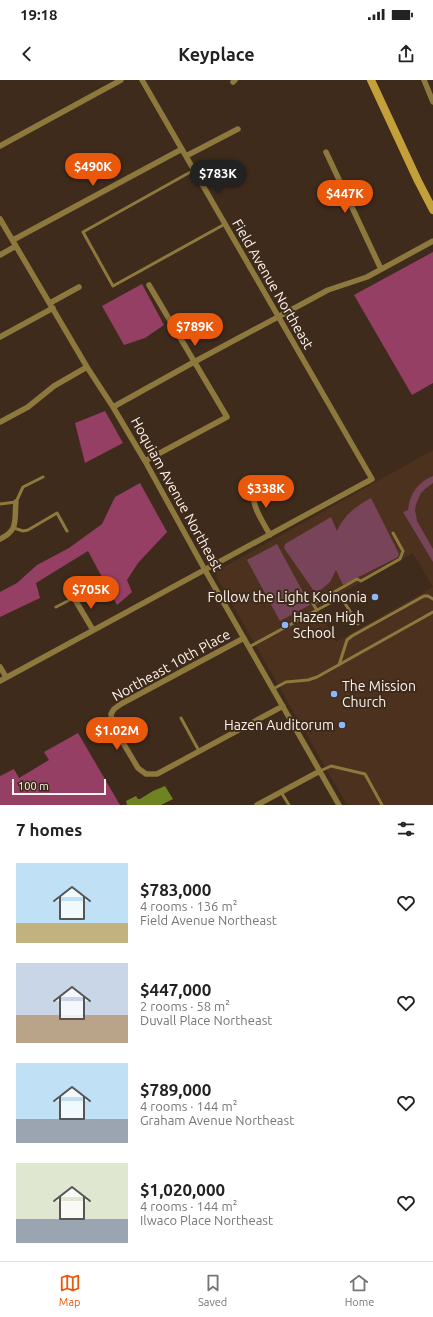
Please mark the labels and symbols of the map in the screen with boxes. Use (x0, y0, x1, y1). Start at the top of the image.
pin: $490K (65, 153, 121, 187)
pin: $783K (190, 160, 246, 194)
pin: $447K (317, 180, 373, 214)
street label: Field Avenue Northeast (229, 216, 317, 352)
pin: $789K (167, 313, 223, 347)
street label: Hoquiam Avenue Northeast (128, 414, 226, 574)
pin: $338K (238, 475, 294, 509)
pin: $705K (63, 576, 119, 610)
place label: Follow the Light Koinonia (207, 589, 367, 605)
marker: Follow the Light Koinonia (370, 592, 380, 602)
place label: Hazen High School (293, 609, 364, 641)
marker: Hazen High School (280, 620, 290, 630)
street label: Northeast 10th Place (109, 626, 233, 704)
place label: The Mission Church (342, 678, 416, 710)
marker: The Mission Church (329, 689, 339, 699)
pin: $1.02M (84, 717, 150, 751)
place label: Hazen Auditorum (224, 717, 334, 733)
marker: Hazen Auditorum (337, 720, 347, 730)
scale bar (12, 777, 106, 796)

